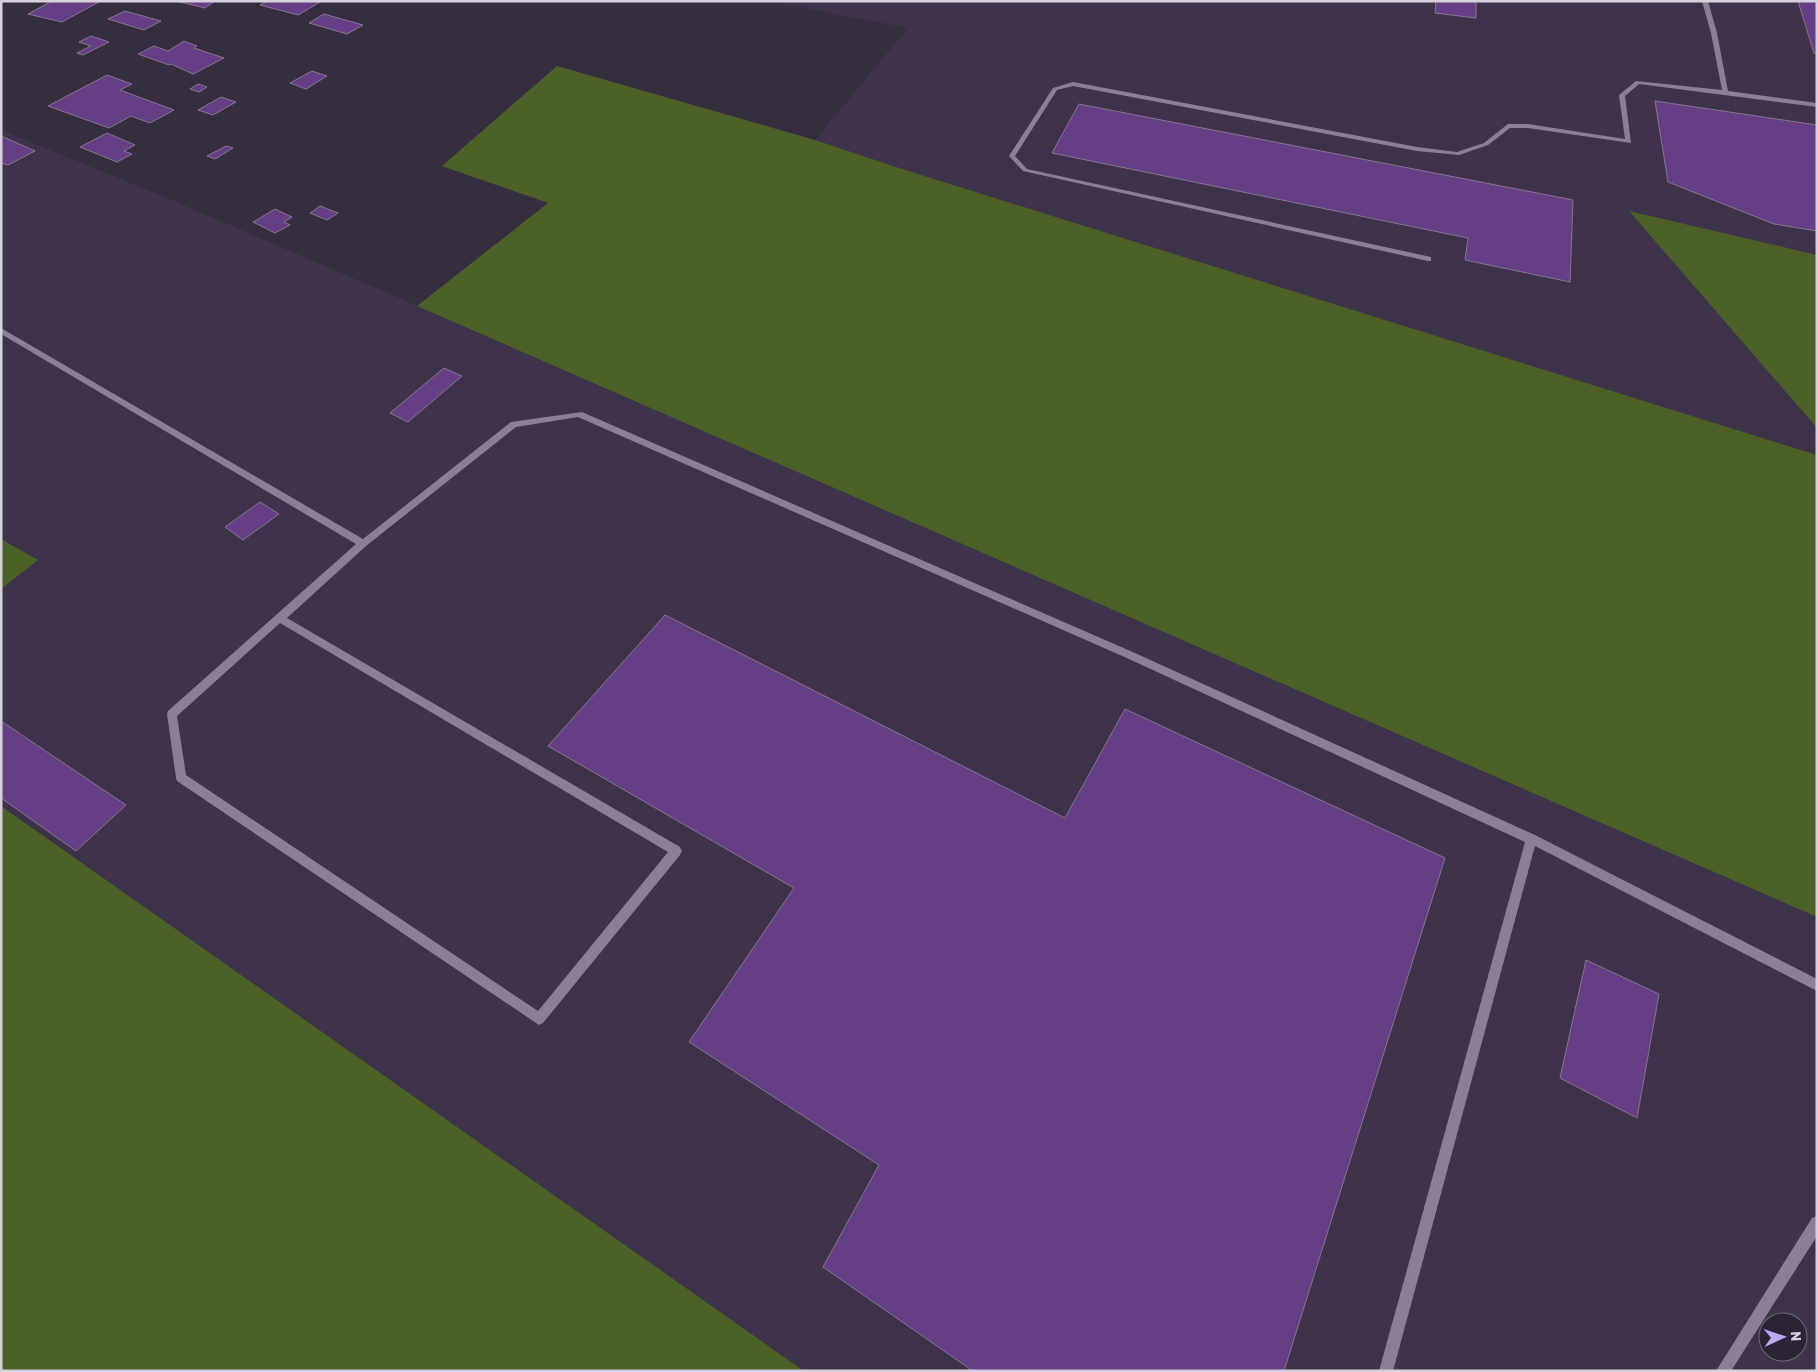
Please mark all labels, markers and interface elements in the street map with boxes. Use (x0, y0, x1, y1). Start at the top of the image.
north arrow (1758, 1312, 1808, 1362)
text: N (1787, 1331, 1804, 1342)

